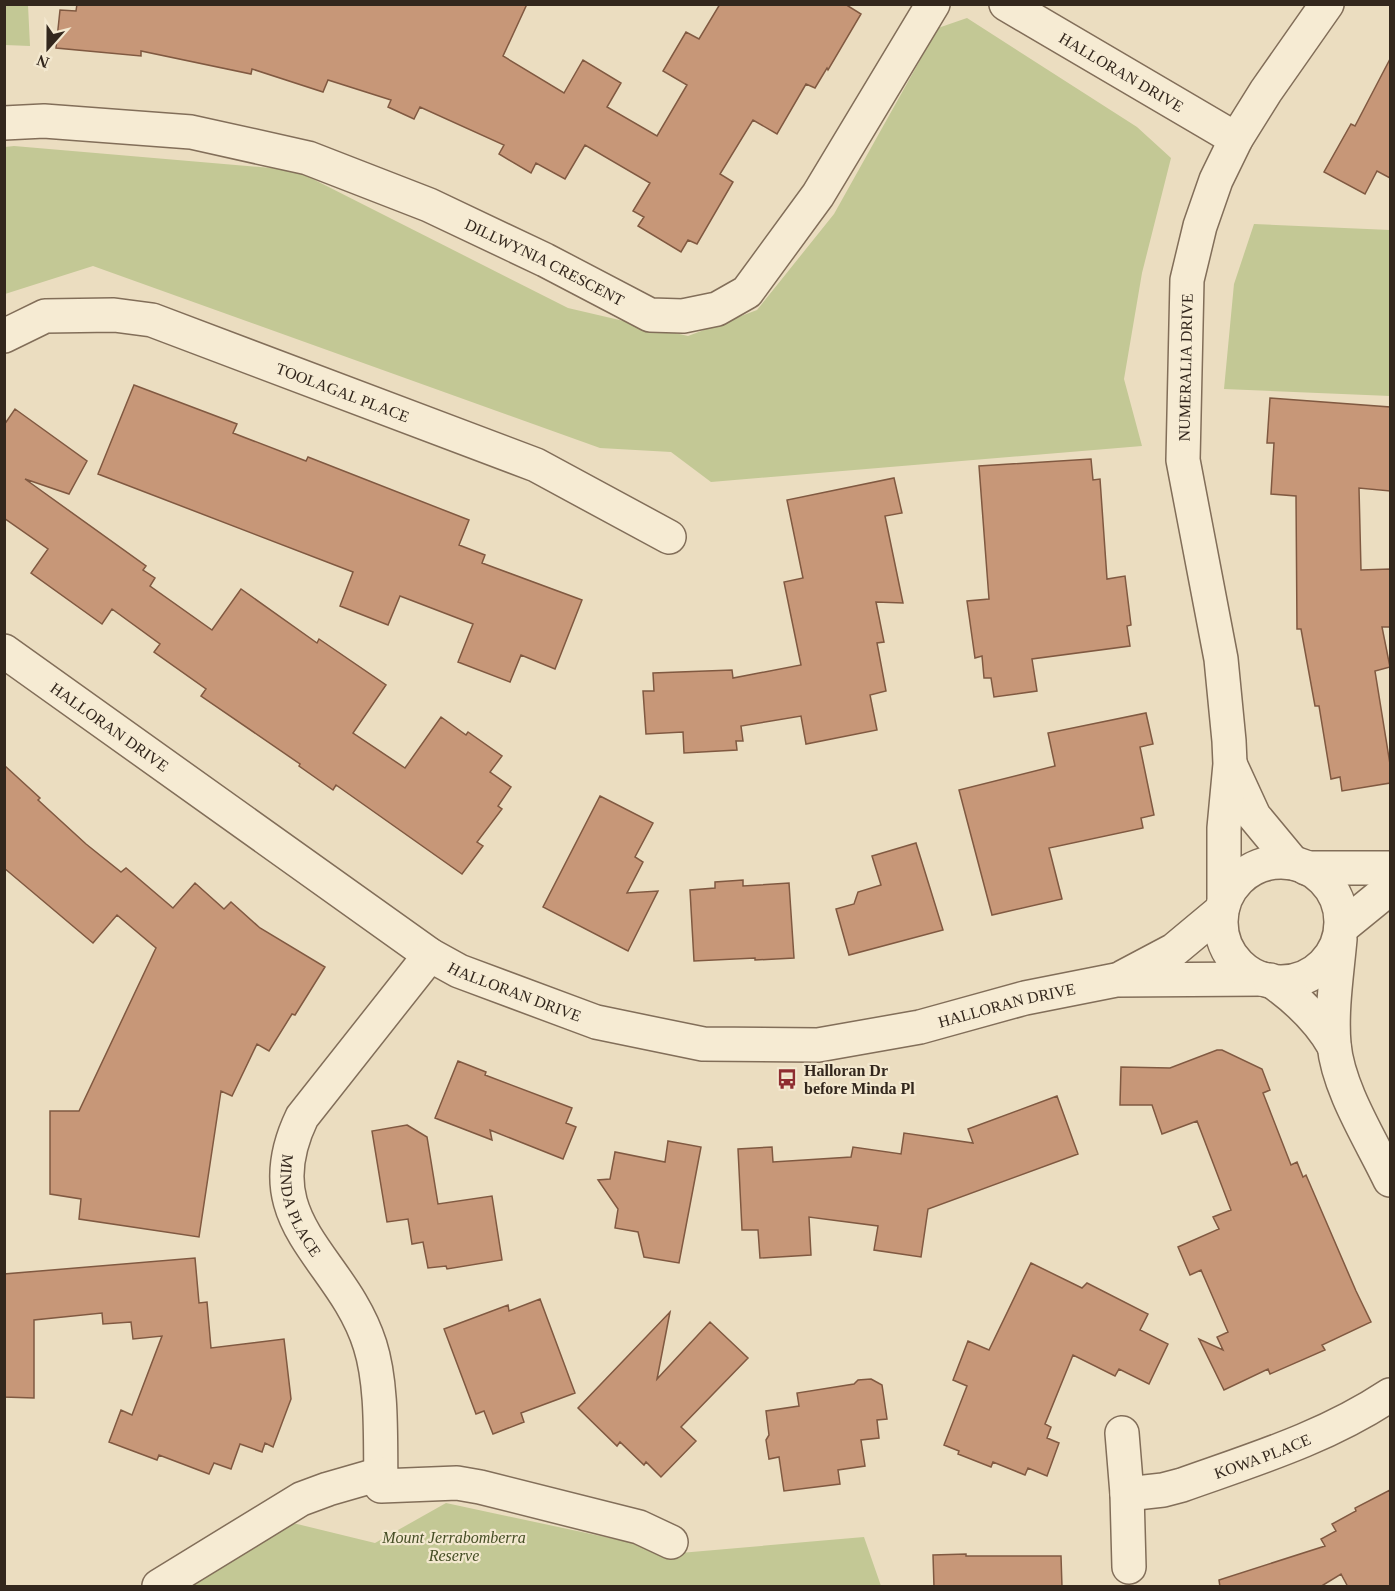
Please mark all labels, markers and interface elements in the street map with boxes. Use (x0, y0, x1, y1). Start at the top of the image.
north arrow (18, 18, 78, 78)
street label: HALLORAN DRIVE (1056, 29, 1186, 115)
text: N (34, 51, 51, 72)
street label: DILLWYNIA CRESCENT (462, 215, 627, 309)
street label: NUMERALIA DRIVE (1175, 293, 1196, 442)
street label: TOOLAGAL PLACE (274, 360, 412, 425)
street label: HALLORAN DRIVE (47, 679, 172, 775)
street label: HALLORAN DRIVE (445, 959, 584, 1025)
street label: HALLORAN DRIVE (936, 980, 1077, 1031)
place label: Halloran Dr before Minda Pl (804, 1062, 915, 1097)
bus stop icon: Halloran Dr before Minda Pl (775, 1067, 799, 1091)
street label: MINDA PLACE (278, 1153, 324, 1260)
street label: KOWA PLACE (1212, 1430, 1313, 1482)
park label: Mount Jerrabomberra Reserve (381, 1529, 526, 1564)

